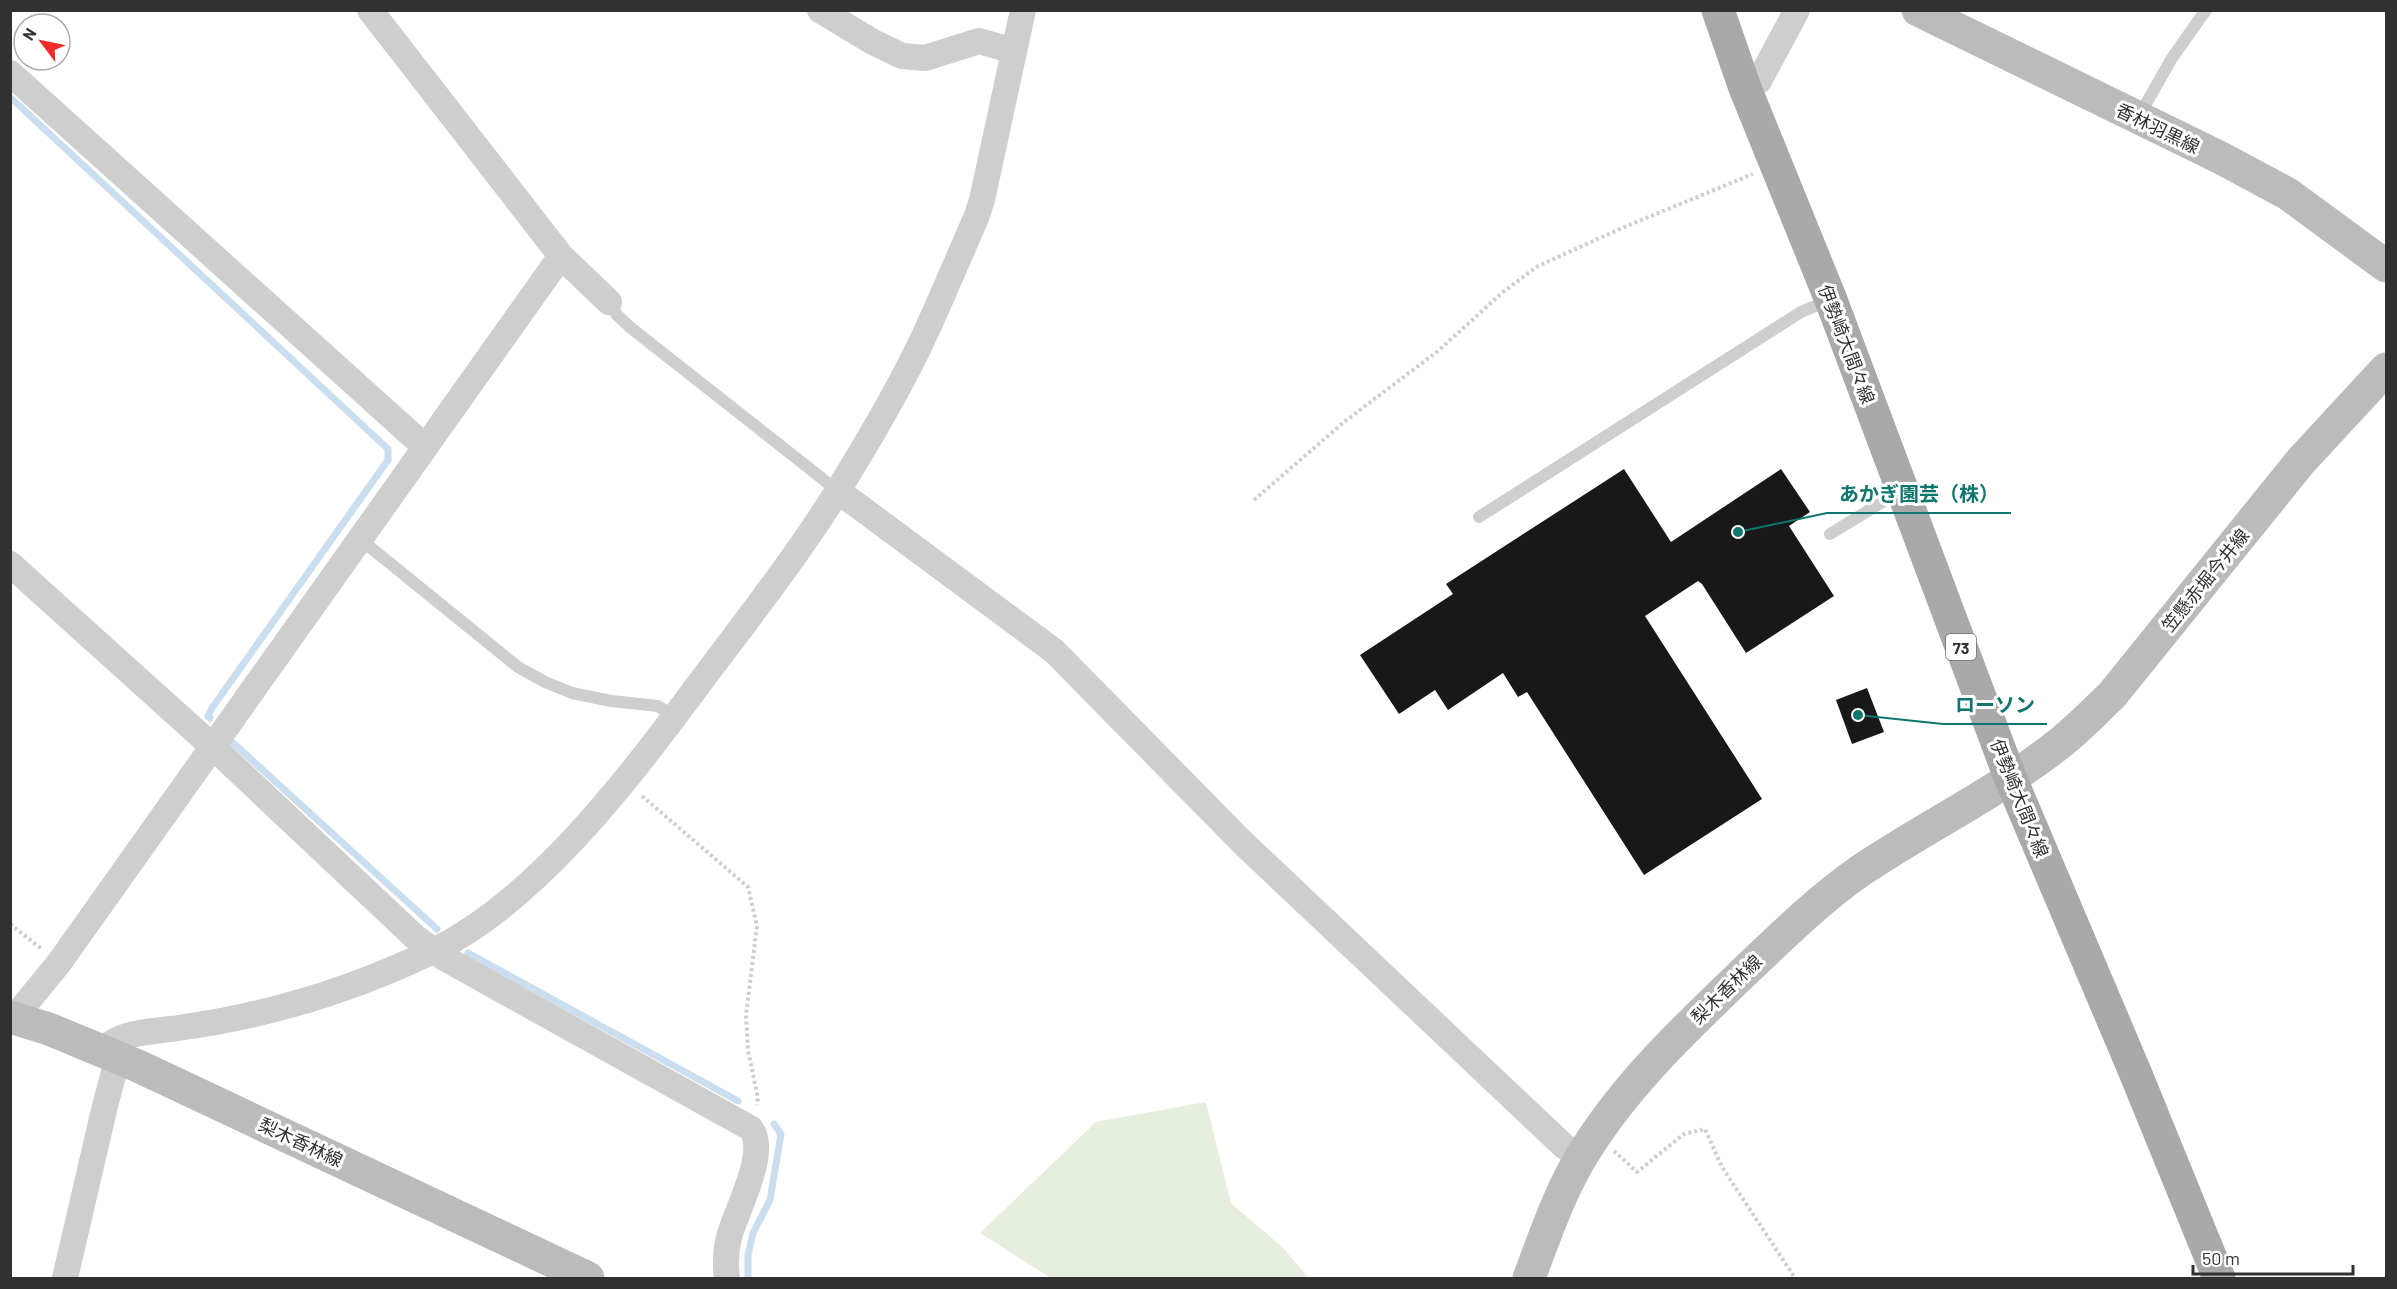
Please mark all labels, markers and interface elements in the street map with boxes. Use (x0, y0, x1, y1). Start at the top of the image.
north arrow (12, 12, 72, 72)
text: N (18, 24, 40, 43)
street label: 香林羽黒線 (2113, 98, 2203, 158)
street label: 伊勢崎大間々線 (1814, 281, 1880, 407)
callout: あかぎ園芸（株） (1827, 475, 2011, 513)
text: あかぎ園芸（株） (1839, 481, 1999, 505)
street label: 笠懸赤堀今井線 (2157, 524, 2253, 636)
road number: 73 (1946, 634, 1976, 660)
callout: ローソン (1943, 686, 2047, 724)
text: ローソン (1955, 692, 2035, 716)
street label: 伊勢崎大間々線 (1986, 735, 2054, 861)
street label: 梨木香林線 (1686, 950, 1766, 1028)
street label: 梨木香林線 (256, 1113, 346, 1171)
scale bar (2193, 1238, 2354, 1276)
text: 50 m (2202, 1247, 2240, 1269)

